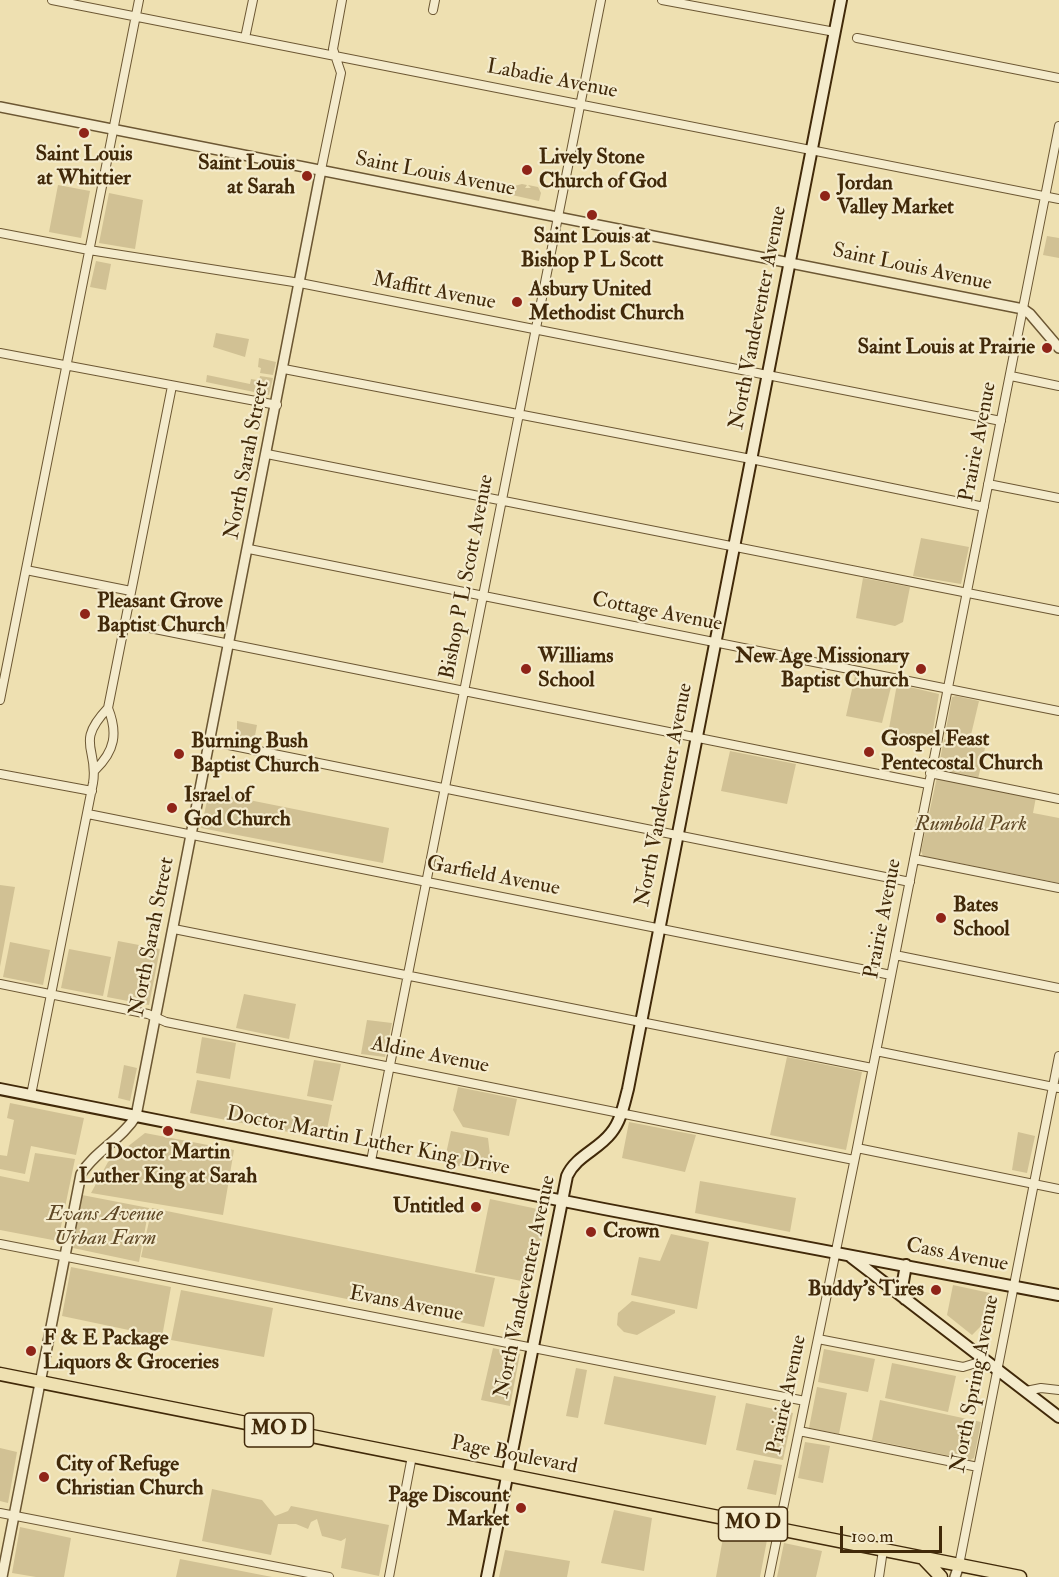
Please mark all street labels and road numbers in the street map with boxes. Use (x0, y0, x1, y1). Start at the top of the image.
street label: Labadie Avenue (485, 55, 619, 105)
street label: Saint Louis Avenue (353, 147, 517, 203)
street label: North Vandeventer Avenue (725, 204, 793, 432)
street label: Saint Louis Avenue (830, 239, 994, 297)
street label: Maffitt Avenue (370, 268, 498, 316)
street label: North Sarah Street (220, 378, 276, 542)
street label: Prairie Avenue (955, 380, 1003, 504)
street label: Bishop P L Scott Avenue (436, 473, 500, 681)
street label: Cottage Avenue (590, 588, 724, 638)
street label: North Vandeventer Avenue (631, 681, 699, 909)
street label: Garfield Avenue (424, 852, 562, 902)
street label: North Sarah Street (125, 855, 181, 1019)
street label: Prairie Avenue (860, 857, 908, 981)
street label: Aldine Avenue (369, 1032, 491, 1080)
street label: Doctor Martin Luther King Drive (224, 1102, 512, 1182)
street label: North Vandeventer Avenue (490, 1173, 562, 1401)
street label: Cass Avenue (904, 1234, 1010, 1278)
street label: Evans Avenue (347, 1282, 465, 1328)
street label: North Spring Avenue (946, 1293, 1006, 1475)
street label: Prairie Avenue (763, 1333, 813, 1457)
road number: MO D (244, 1413, 314, 1447)
street label: Page Boulevard (449, 1431, 579, 1481)
road number: MO D (718, 1507, 788, 1541)

